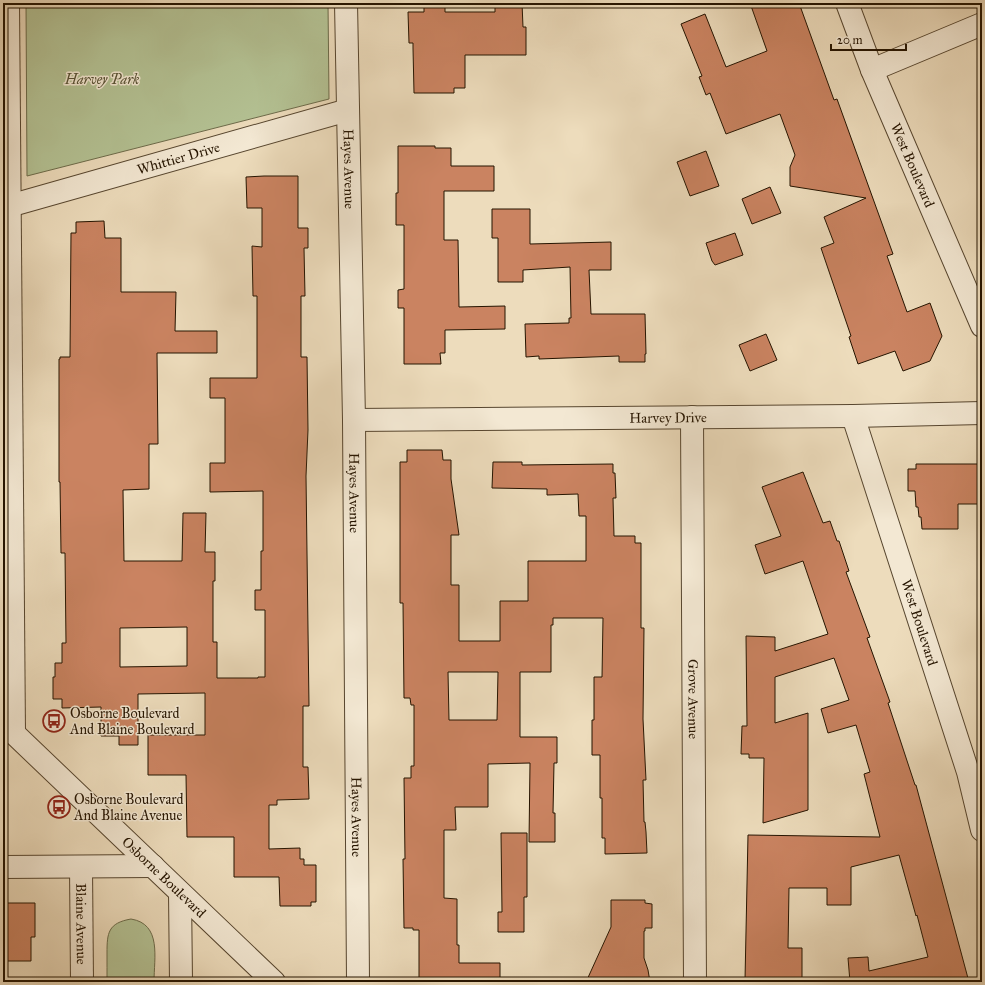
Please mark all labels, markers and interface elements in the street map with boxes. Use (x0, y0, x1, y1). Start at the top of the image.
scale bar (831, 26, 906, 52)
text: 20 m (837, 33, 863, 47)
park label: Harvey Park (64, 71, 140, 88)
street label: West Boulevard (887, 120, 938, 210)
street label: Hayes Avenue (340, 129, 358, 209)
street label: Whittier Drive (135, 138, 222, 178)
street label: Harvey Drive (629, 409, 707, 426)
street label: Hayes Avenue (346, 453, 363, 533)
street label: West Boulevard (898, 577, 942, 668)
street label: Grove Avenue (685, 659, 702, 739)
place label: Osborne Boulevard And Blaine Boulevard (69, 705, 194, 738)
bus stop icon: Osborne Boulevard And Blaine Boulevard (41, 708, 67, 734)
street label: Hayes Avenue (348, 777, 366, 857)
place label: Osborne Boulevard And Blaine Avenue (73, 791, 184, 824)
bus stop icon: Osborne Boulevard And Blaine Avenue (46, 794, 72, 820)
street label: Osborne Boulevard (119, 833, 210, 921)
street label: Blaine Avenue (73, 883, 90, 965)

